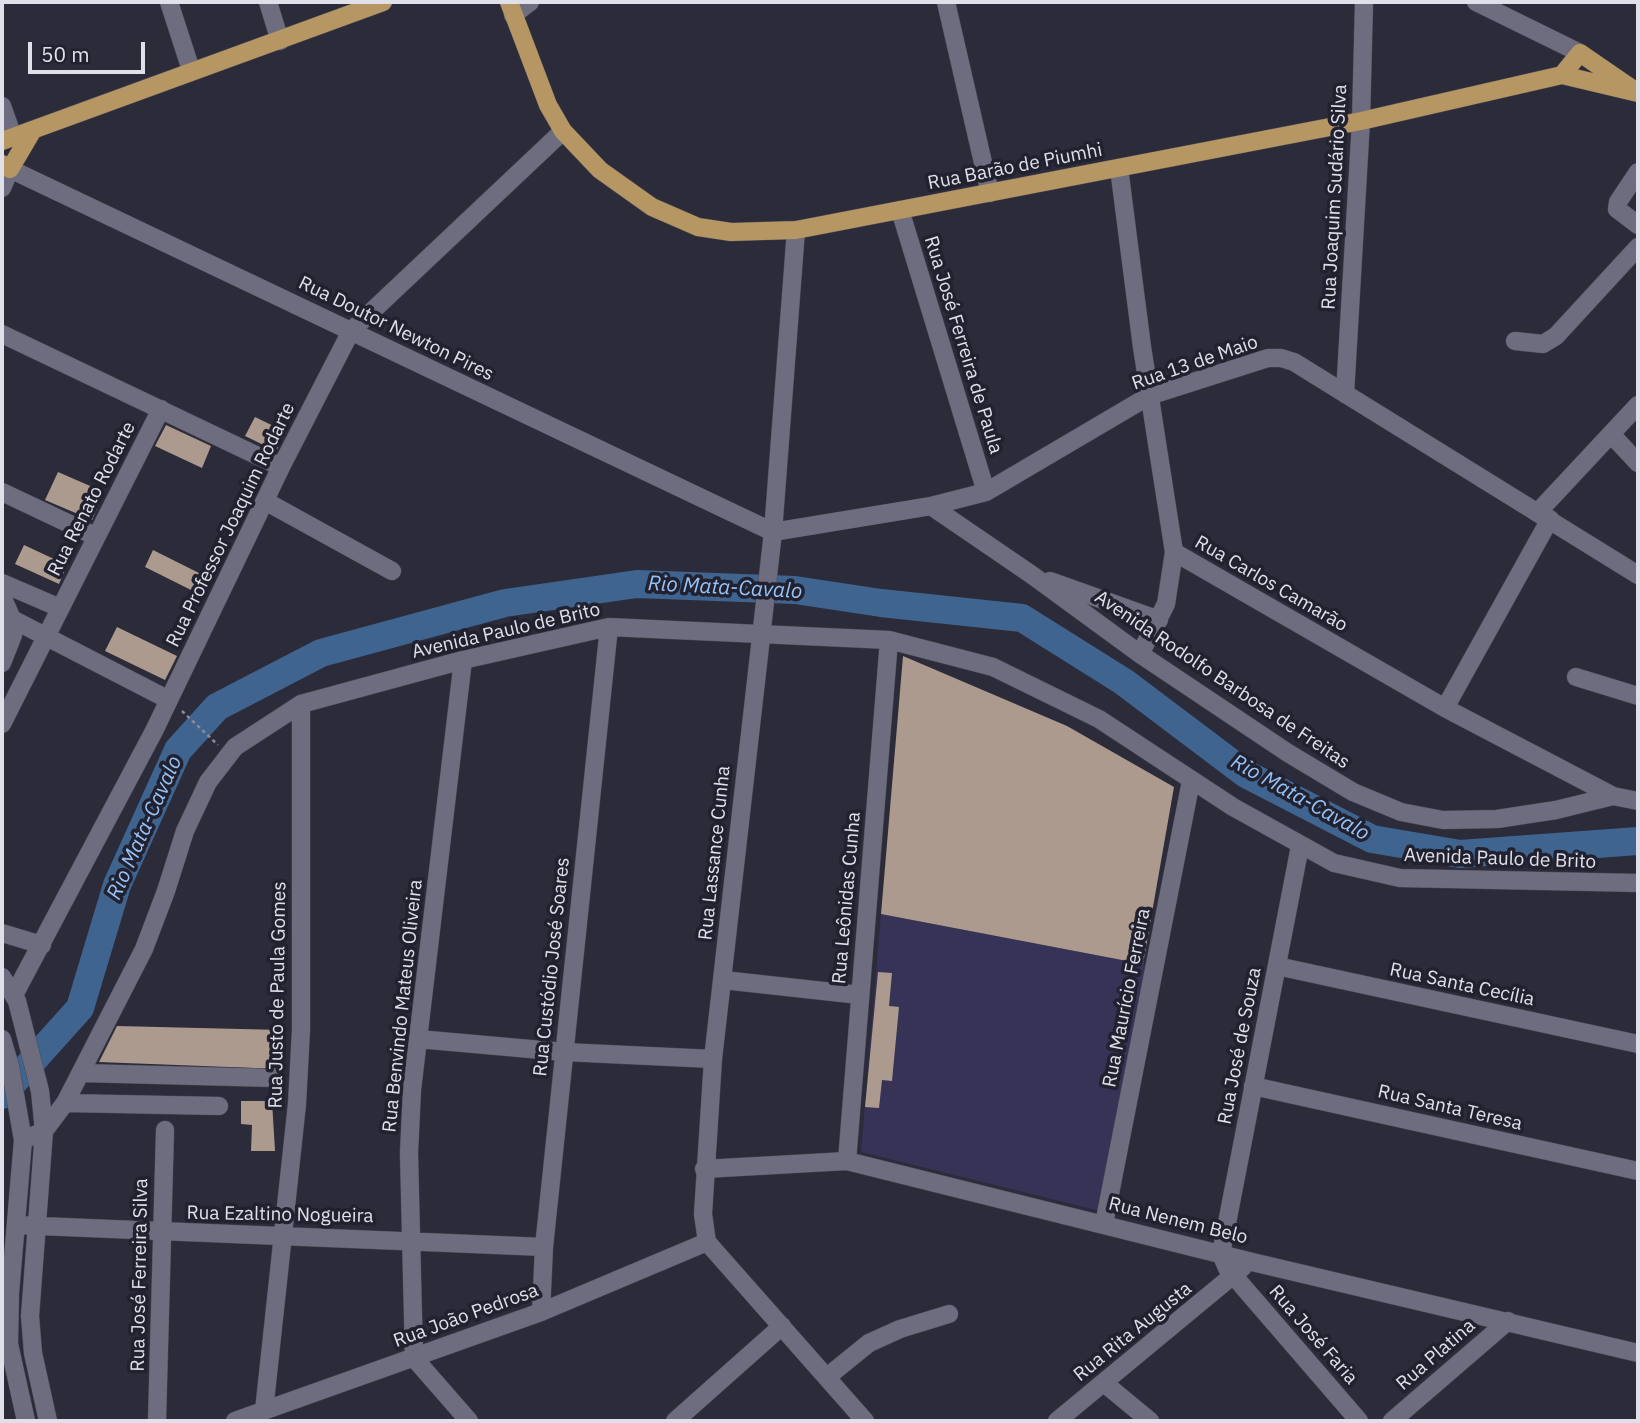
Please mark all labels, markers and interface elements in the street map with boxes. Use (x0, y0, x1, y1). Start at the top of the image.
scale bar (32, 28, 149, 72)
text: 50 m (41, 40, 90, 68)
street label: Rua Joaquim Sudário Silva (1318, 84, 1352, 310)
street label: Rua Barão de Piumhi (926, 139, 1104, 195)
street label: Rua José Ferreira de Paula (919, 233, 1007, 457)
street label: Rua Doutor Newton Pires (295, 272, 497, 386)
street label: Rua 13 de Maio (1129, 331, 1261, 395)
street label: Rua Professor Joaquim Rodarte (162, 399, 300, 651)
street label: Rua Renato Rodarte (43, 418, 141, 580)
street label: Rua Carlos Camarão (1191, 531, 1351, 637)
water label: Rio Mata-Cavalo (647, 571, 803, 605)
street label: Avenida Rodolfo Barbosa de Freitas (1090, 586, 1354, 774)
street label: Avenida Paulo de Brito (410, 598, 602, 664)
water label: Rio Mata-Cavalo (1226, 749, 1374, 847)
water label: Rio Mata-Cavalo (102, 752, 188, 904)
street label: Rua Lassance Cunha (695, 765, 735, 941)
street label: Rua Leônidas Cunha (828, 811, 866, 985)
street label: Avenida Paulo de Brito (1403, 844, 1597, 874)
street label: Rua Custódio José Soares (529, 856, 575, 1078)
street label: Rua Benvindo Mateus Oliveira (378, 878, 428, 1134)
street label: Rua Justo de Paula Gomes (265, 881, 291, 1109)
street label: Rua Maurício Ferreira (1098, 907, 1156, 1089)
street label: Rua Santa Cecília (1388, 959, 1536, 1011)
street label: Rua José de Souza (1214, 966, 1266, 1126)
street label: Rua Santa Teresa (1376, 1080, 1524, 1136)
street label: Rua José Ferreira Silva (127, 1178, 153, 1372)
street label: Rua Nenem Belo (1106, 1193, 1250, 1249)
street label: Rua Ezaltino Nogueira (186, 1202, 374, 1228)
street label: Rua Rita Augusta (1069, 1277, 1197, 1387)
street label: Rua João Pedrosa (390, 1279, 542, 1353)
street label: Rua José Faria (1264, 1281, 1362, 1389)
street label: Rua Platina (1392, 1315, 1480, 1395)

